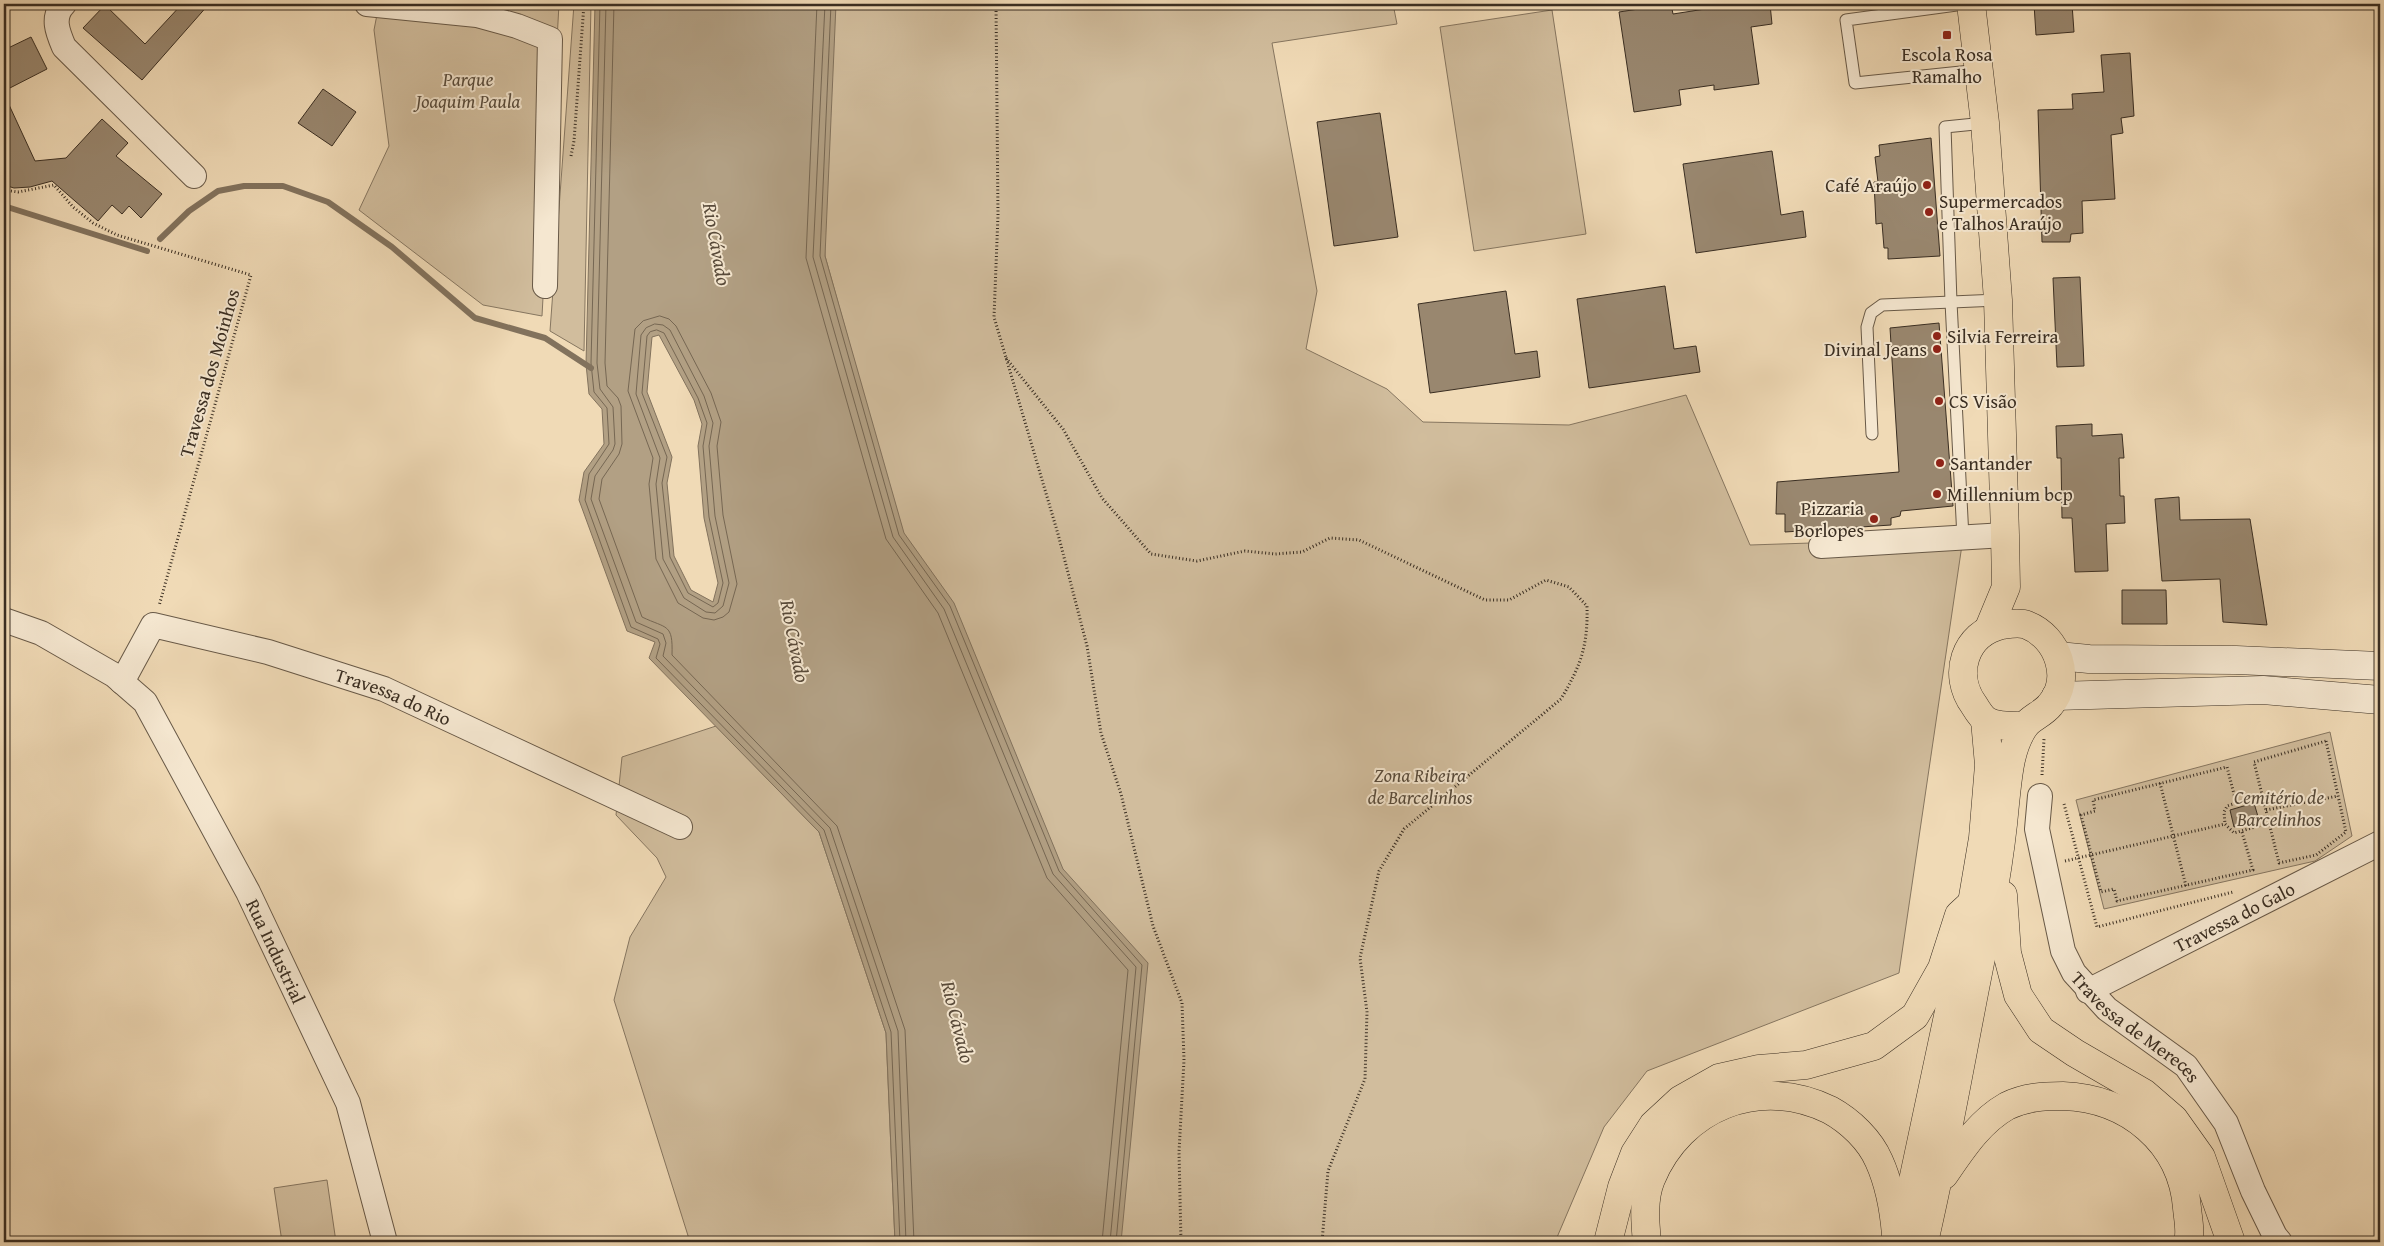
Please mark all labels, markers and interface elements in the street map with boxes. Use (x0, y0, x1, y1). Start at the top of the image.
marker: Escola Rosa Ramalho (1941, 29, 1953, 41)
place label: Escola Rosa Ramalho (1902, 40, 1992, 90)
park label: Parque Joaquim Paula (413, 65, 521, 115)
place label: Café Araújo (1825, 171, 1917, 199)
marker: Café Araújo (1921, 179, 1933, 191)
place label: Supermercados e Talhos Araújo (1939, 187, 2062, 237)
water label: Rio Cávado (696, 199, 739, 288)
marker: Supermercados e Talhos Araújo (1923, 206, 1935, 218)
street label: Travessa dos Moinhos (172, 286, 246, 460)
place label: Silvia Ferreira (1947, 322, 2059, 350)
marker: Silvia Ferreira (1931, 330, 1943, 342)
place label: Divinal Jeans (1824, 335, 1927, 363)
marker: Divinal Jeans (1931, 343, 1943, 355)
place label: CS Visão (1949, 387, 2017, 415)
marker: CS Visão (1933, 395, 1945, 407)
place label: Santander (1950, 449, 2032, 477)
marker: Santander (1934, 457, 1946, 469)
place label: Millennium bcp (1947, 480, 2073, 508)
marker: Millennium bcp (1931, 488, 1943, 500)
place label: Pizzaria Borlopes (1794, 494, 1864, 544)
marker: Pizzaria Borlopes (1868, 513, 1880, 525)
water label: Rio Cávado (773, 596, 818, 685)
street label: Travessa do Rio (332, 660, 456, 732)
park label: Zona Ribeira de Barcelinhos (1368, 761, 1472, 811)
park label: Cemitério de Barcelinhos (2234, 783, 2324, 833)
street label: Travessa do Galo (2169, 874, 2300, 959)
street label: Rua Industrial (239, 894, 313, 1008)
street label: Travessa de Mereces (2065, 965, 2207, 1088)
water label: Rio Cávado (934, 977, 983, 1066)

